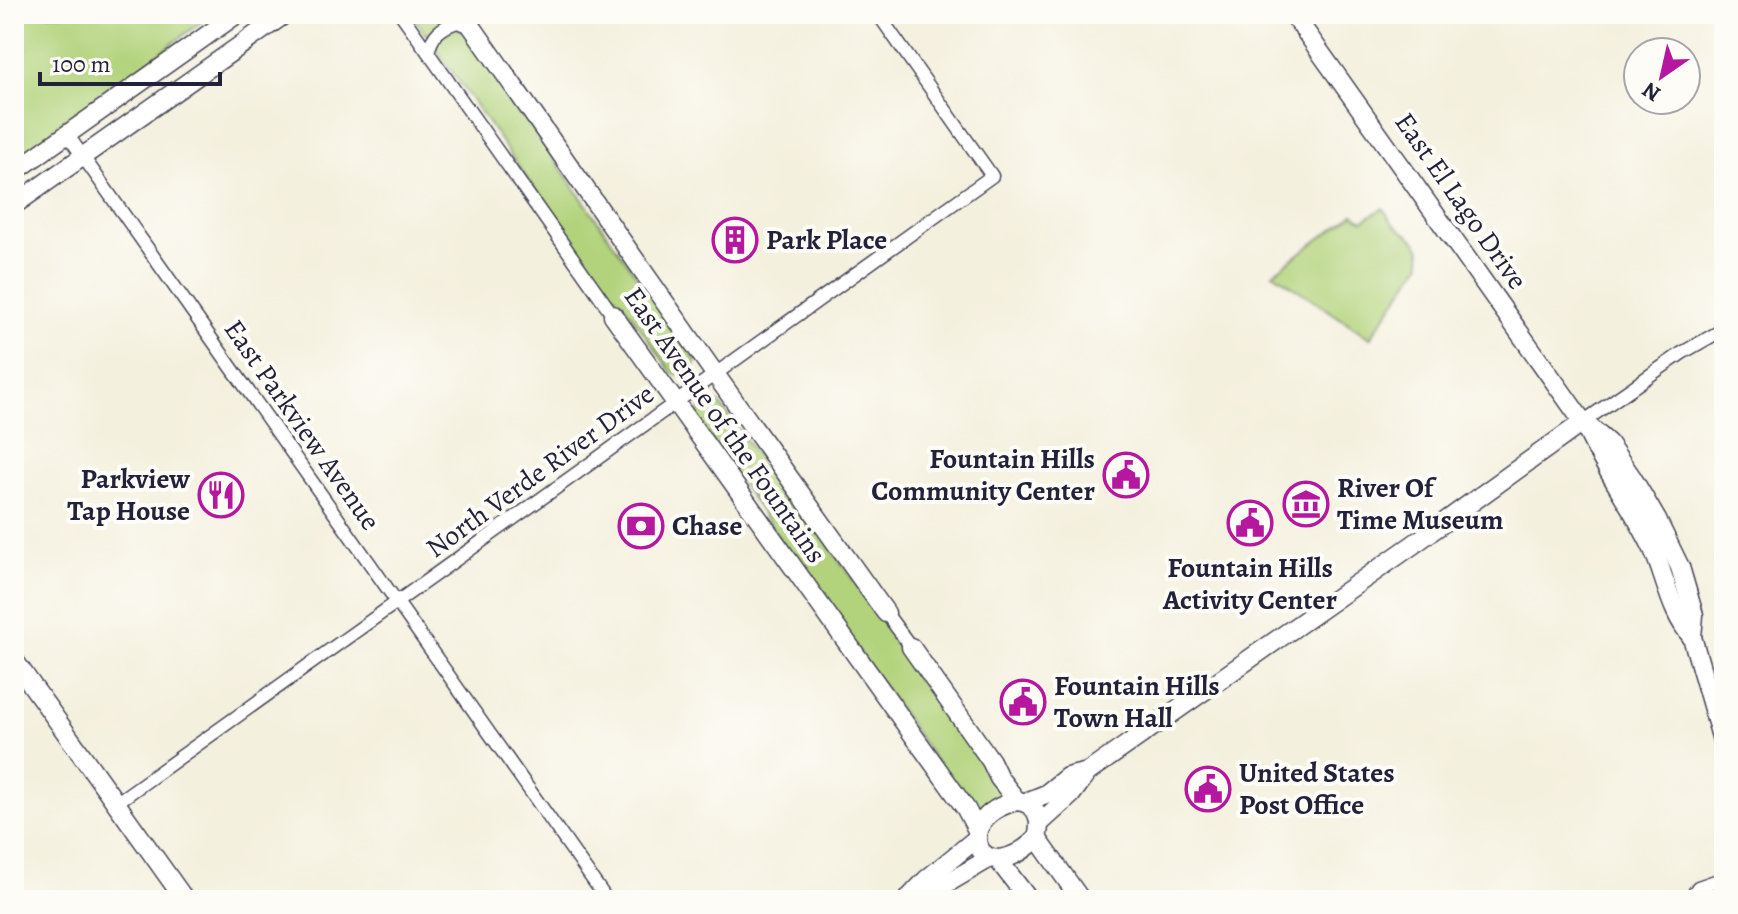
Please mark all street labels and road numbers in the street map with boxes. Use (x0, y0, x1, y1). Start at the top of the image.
street label: East El Lago Drive (1386, 105, 1536, 297)
street label: East Avenue of the Fountains (615, 279, 835, 571)
street label: East Parkview Avenue (215, 312, 389, 538)
street label: North Verde River Drive (418, 375, 662, 567)

